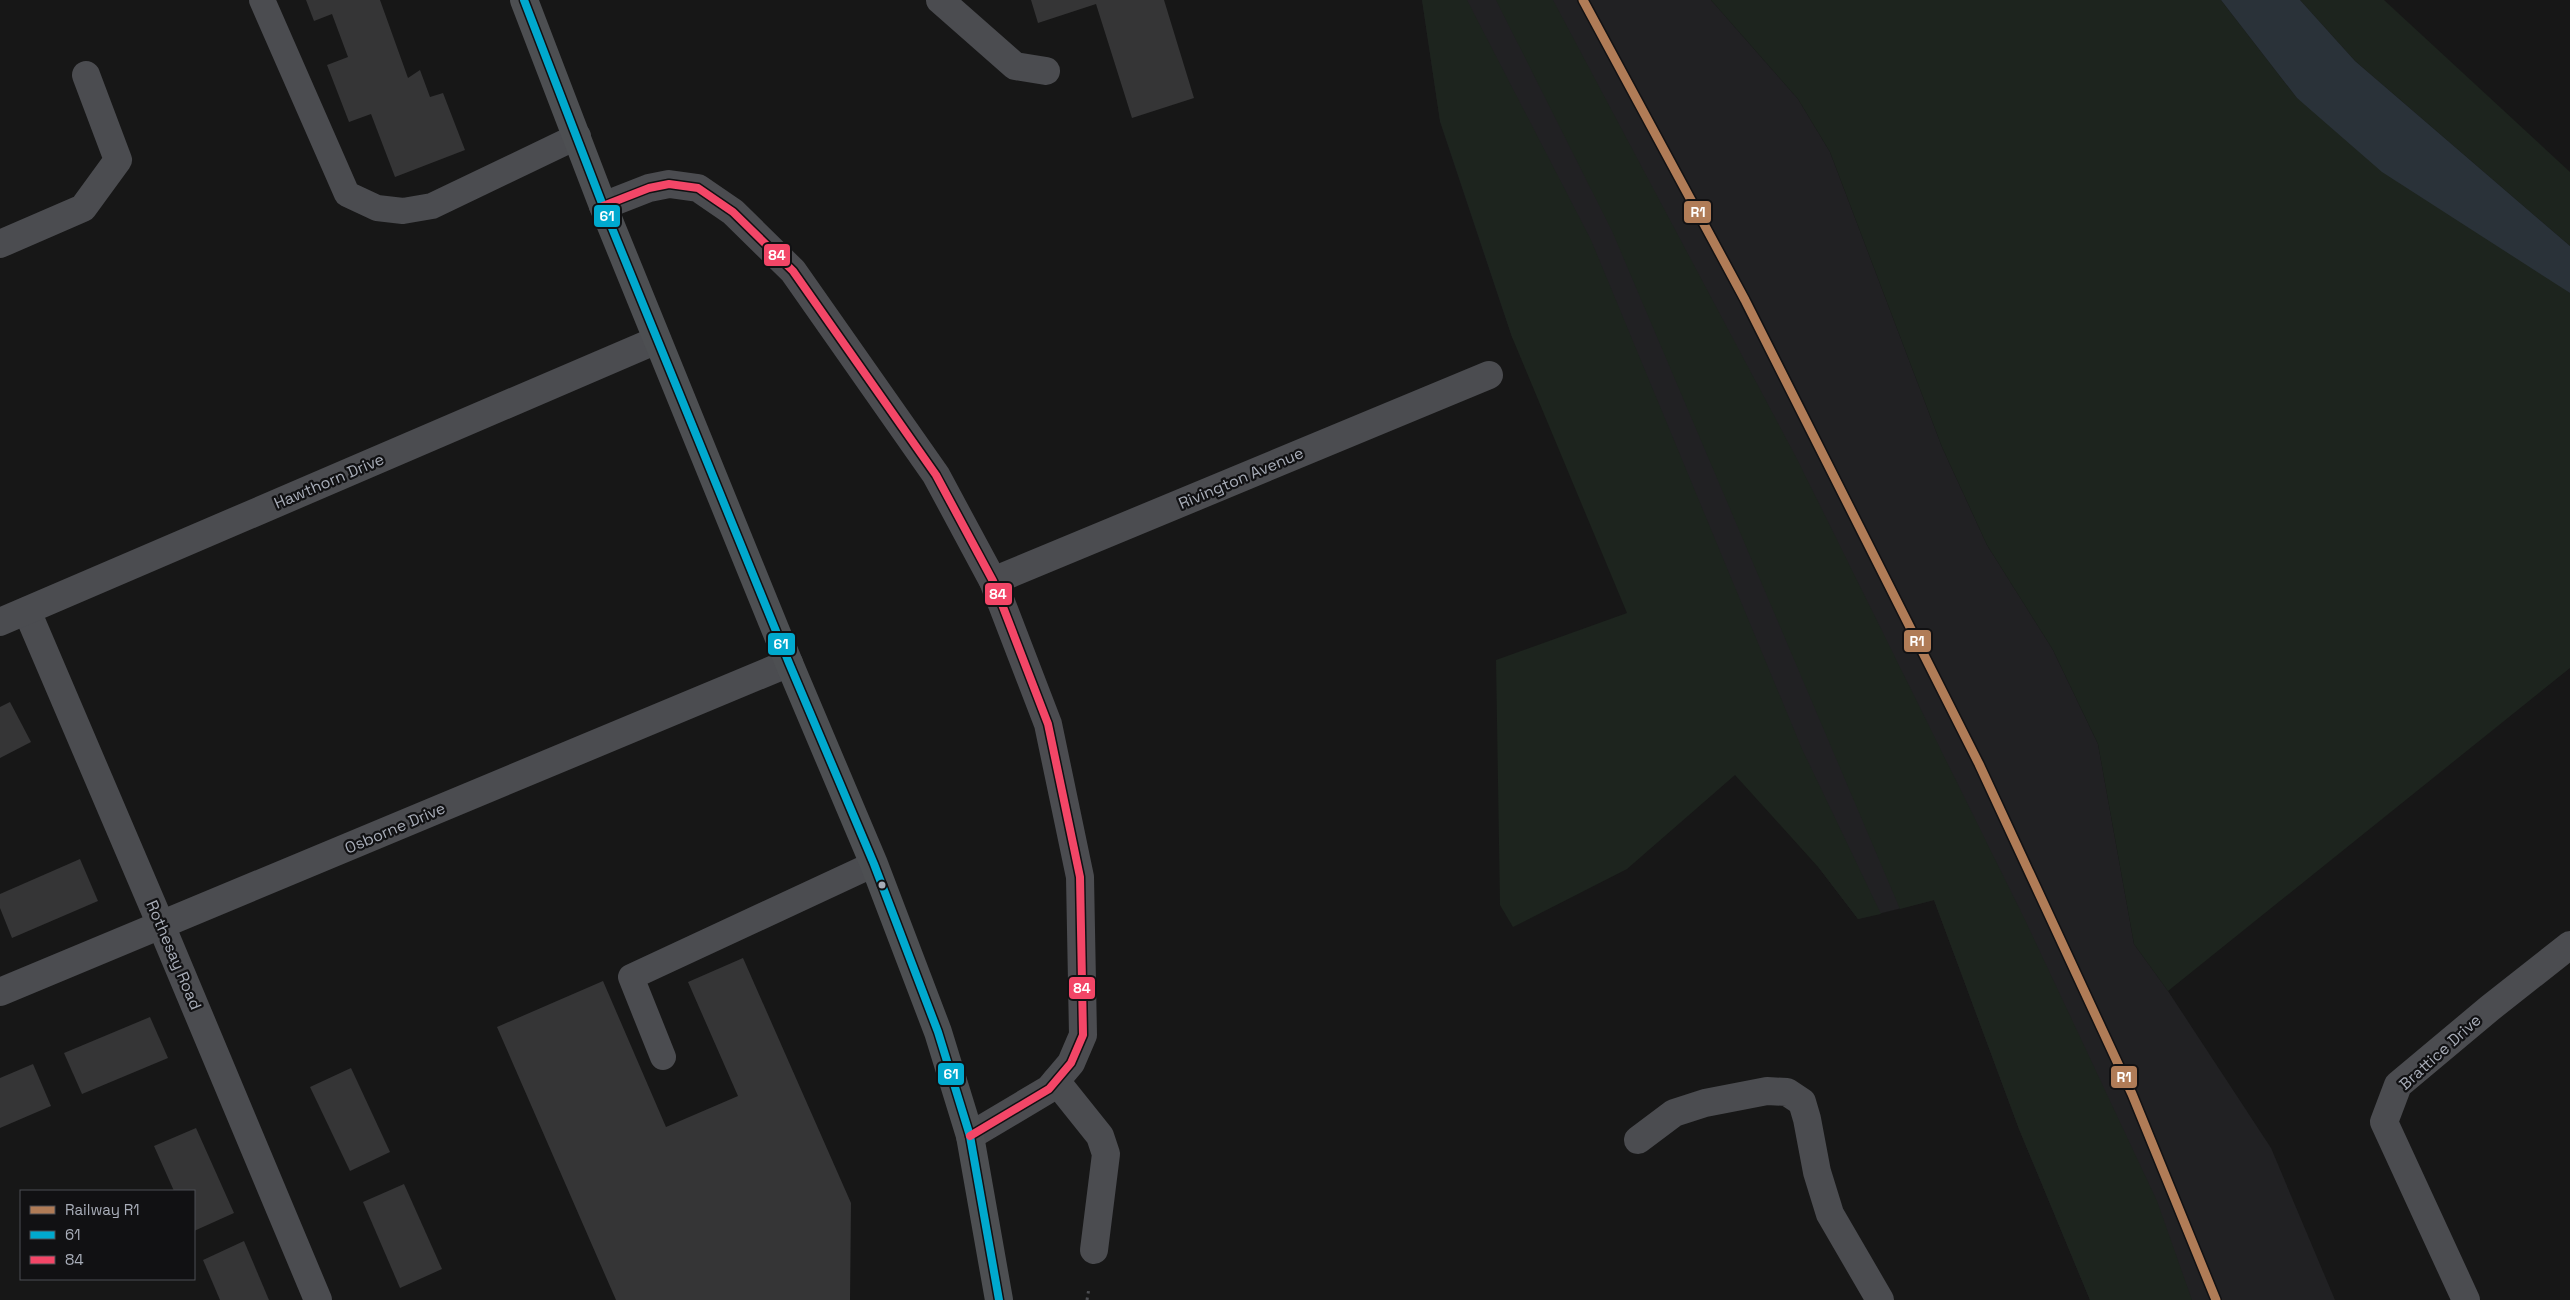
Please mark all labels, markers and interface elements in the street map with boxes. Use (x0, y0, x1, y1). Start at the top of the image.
line badge: R1 (1683, 200, 1712, 224)
text: R1 (1690, 203, 1706, 221)
line badge: 61 (593, 204, 621, 228)
text: 61 (600, 207, 614, 225)
line badge: 84 (763, 243, 791, 267)
text: 84 (768, 246, 786, 264)
street label: Rivington Avenue (1175, 442, 1307, 514)
street label: Hawthorn Drive (271, 448, 387, 514)
line badge: 84 (984, 582, 1013, 606)
text: 84 (989, 585, 1007, 603)
line badge: R1 (1903, 629, 1932, 653)
line badge: 61 (767, 632, 796, 656)
text: R1 (1909, 632, 1925, 650)
text: 61 (774, 635, 788, 653)
street label: Osborne Drive (342, 797, 448, 859)
unlabelled marker (877, 880, 887, 890)
street label: Rothesay Road (142, 897, 206, 1013)
line badge: 84 (1068, 976, 1096, 1000)
text: 84 (1073, 979, 1091, 997)
street label: Brattice Drive (2395, 1010, 2485, 1094)
line badge: 61 (937, 1062, 965, 1086)
text: 61 (944, 1065, 958, 1083)
line badge: R1 (2110, 1065, 2138, 1089)
text: R1 (2116, 1068, 2132, 1086)
legend (20, 1190, 195, 1280)
text: Railway R1 (65, 1200, 140, 1219)
text: 61 (65, 1225, 80, 1244)
text: 84 (65, 1250, 84, 1269)

